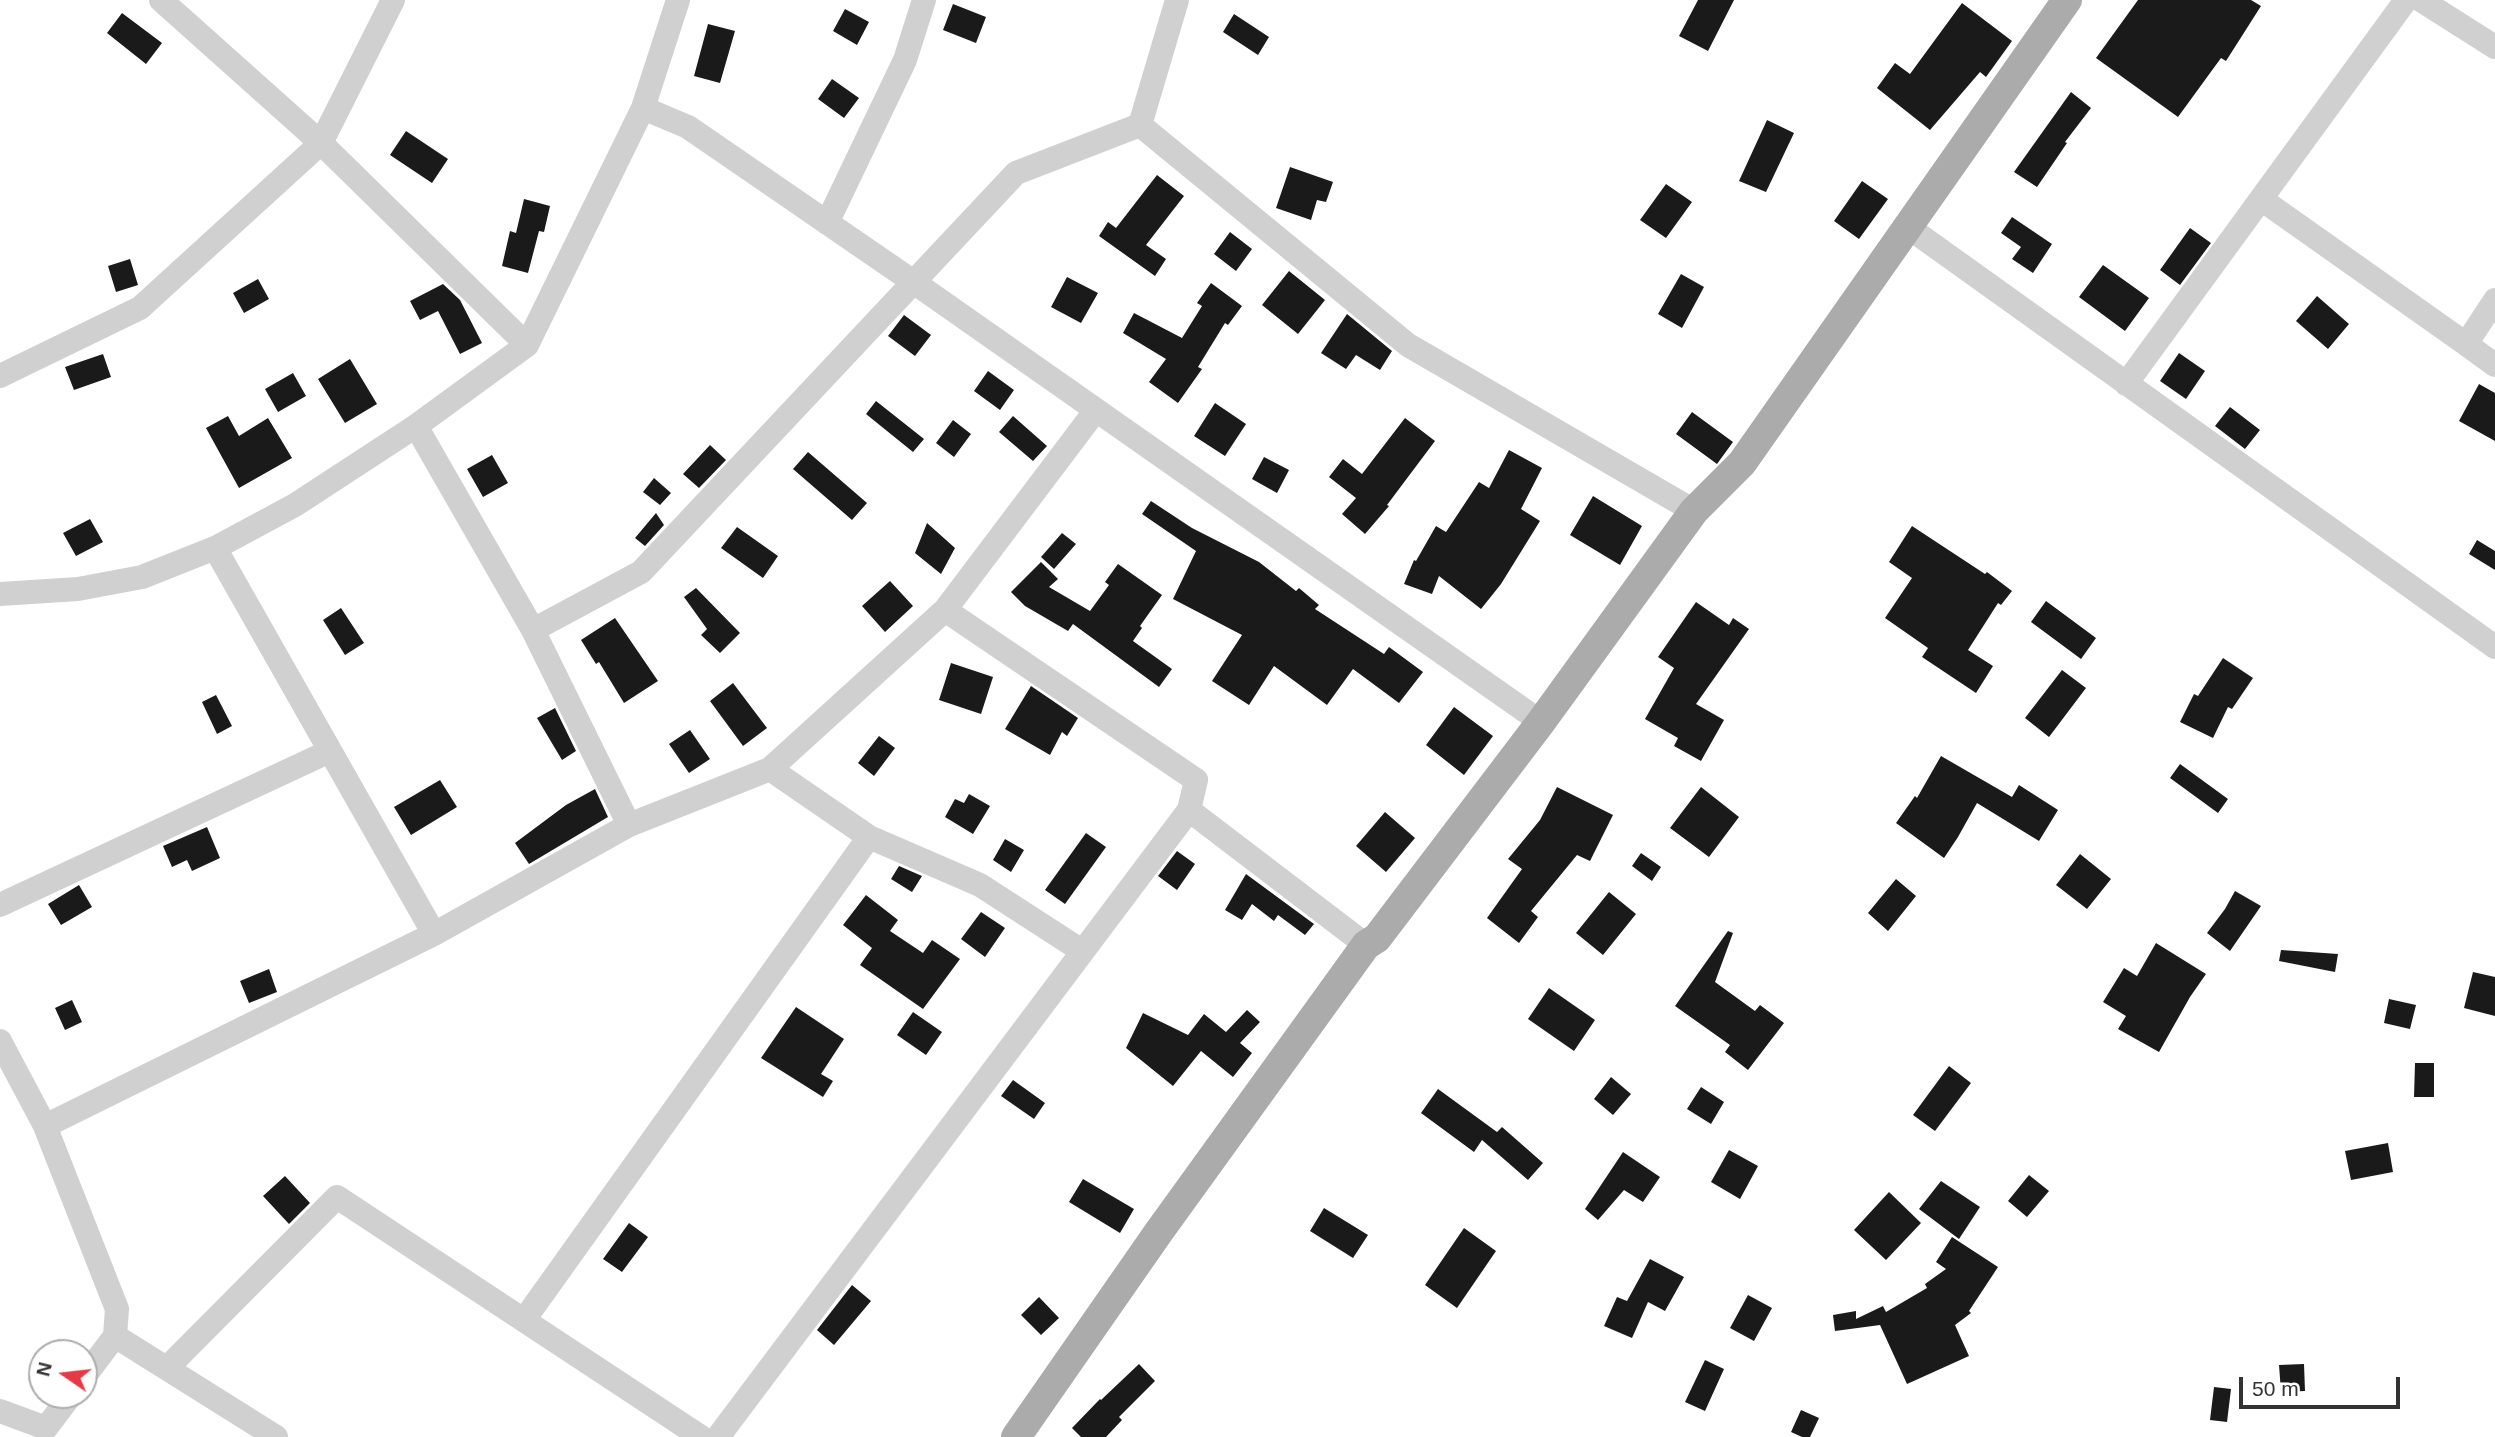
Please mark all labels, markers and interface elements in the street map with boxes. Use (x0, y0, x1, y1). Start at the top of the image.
north arrow (28, 1339, 98, 1409)
text: N (32, 1360, 56, 1378)
scale bar (2243, 1364, 2404, 1408)
text: 50 m (2252, 1377, 2299, 1400)

